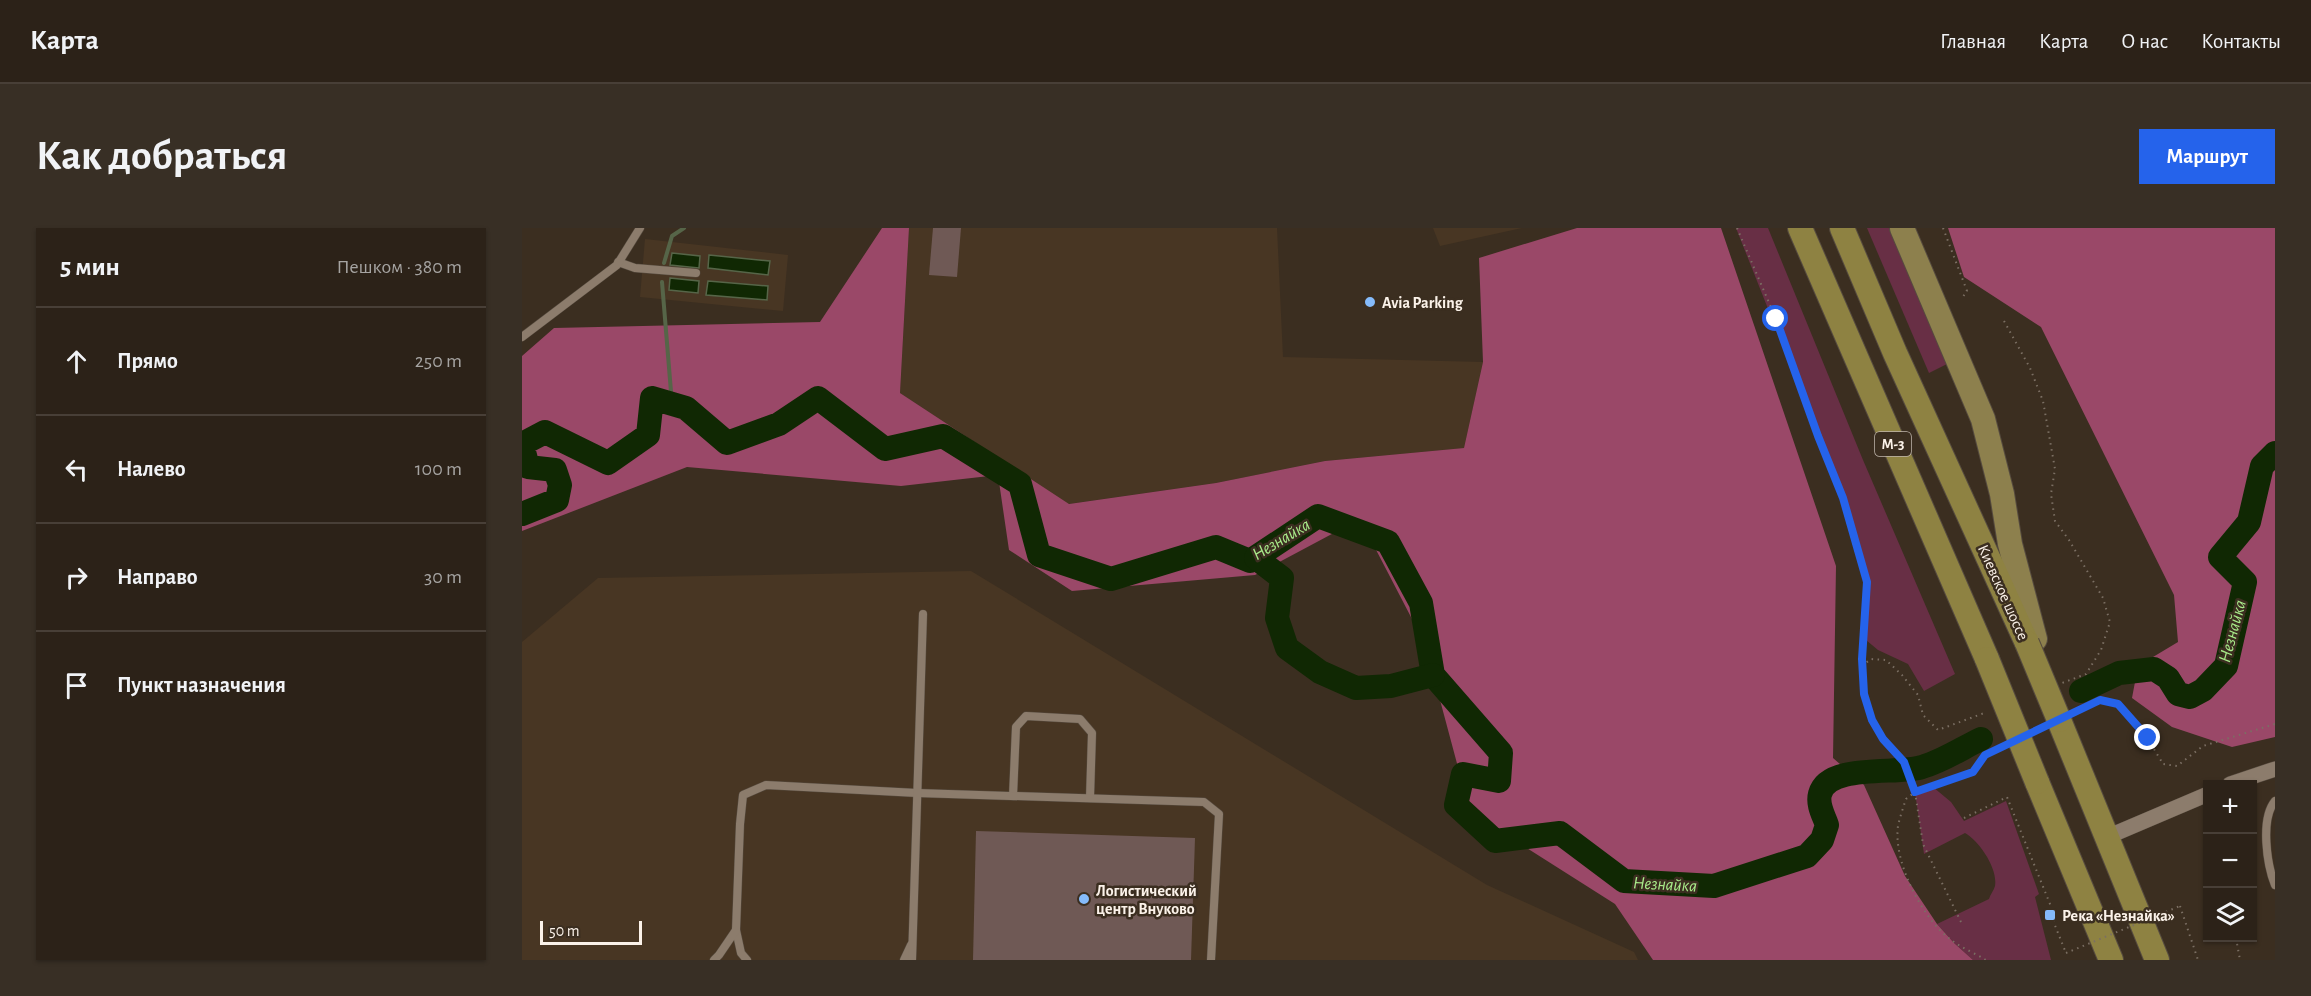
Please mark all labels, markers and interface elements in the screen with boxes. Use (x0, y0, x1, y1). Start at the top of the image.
text: Карта (30, 27, 99, 55)
text: Главная (1940, 31, 2006, 52)
text: Карта (2039, 31, 2088, 52)
text: О нас (2121, 31, 2168, 52)
text: Контакты (2201, 31, 2281, 52)
button: Маршрут (2139, 129, 2275, 184)
text: Как добраться (36, 135, 287, 177)
text: 5 мин (60, 254, 120, 280)
text: Пешком · 380 m (337, 257, 462, 277)
marker: Avia Parking (1363, 295, 1377, 309)
place label: Avia Parking (1382, 295, 1464, 311)
route start (1762, 305, 1788, 331)
icon: ahead (60, 345, 93, 378)
text: Прямо (117, 350, 178, 372)
text: 250 m (415, 351, 462, 371)
road number: М-3 (1875, 432, 1911, 456)
icon: left (60, 453, 93, 486)
text: Налево (117, 458, 186, 480)
text: 100 m (415, 459, 462, 479)
water label: Незнайка (1249, 516, 1314, 564)
street label: Киевское шоссе (1975, 542, 2031, 643)
icon: right (60, 561, 93, 594)
text: Направо (117, 566, 198, 588)
text: 30 m (424, 567, 462, 587)
water label: Незнайка (2216, 598, 2250, 664)
icon: arrive (60, 669, 93, 702)
text: Пункт назначения (117, 674, 286, 696)
route end (2134, 724, 2160, 750)
map controls (2203, 780, 2257, 942)
button: + (2203, 780, 2257, 834)
button: − (2203, 834, 2257, 888)
water label: Незнайка (1633, 874, 1697, 896)
place label: Логистический центр Внуково (1096, 883, 1197, 918)
button: layers (2203, 888, 2257, 942)
marker: Логистический центр Внуково (1077, 892, 1091, 906)
marker: Река «Незнайка» (2043, 908, 2057, 922)
place label: Река «Незнайка» (2062, 908, 2175, 924)
scale bar (540, 918, 642, 946)
text: 50 m (549, 923, 580, 939)

